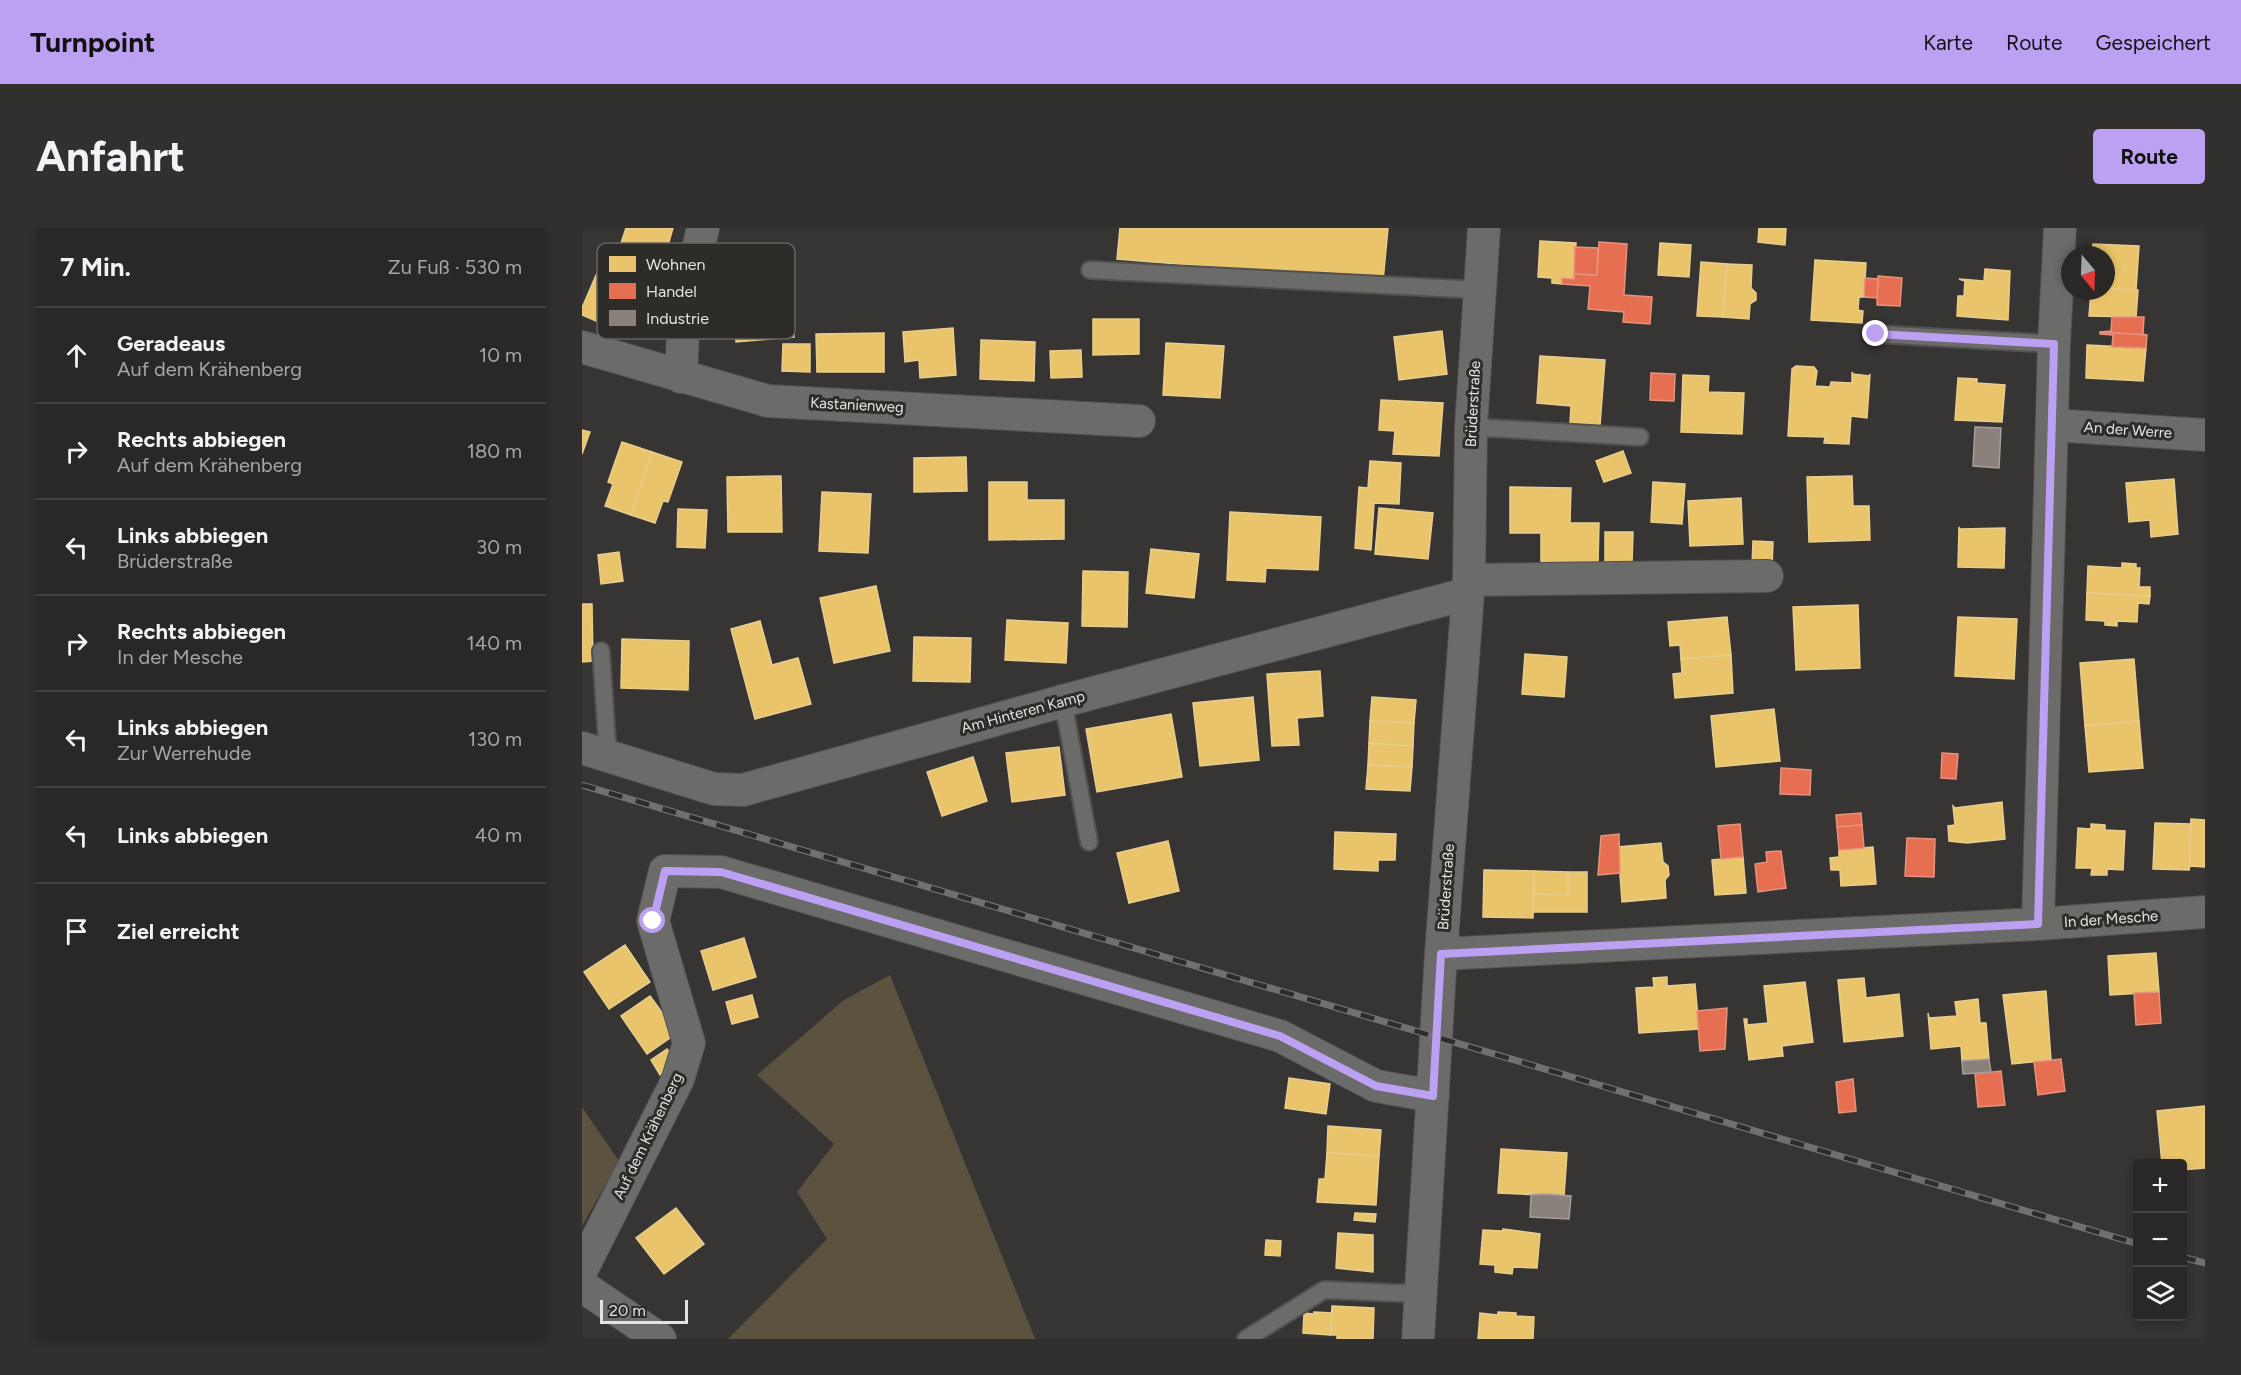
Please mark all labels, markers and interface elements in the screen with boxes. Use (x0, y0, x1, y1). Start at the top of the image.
text: Turnpoint (30, 25, 155, 59)
text: Karte (1923, 30, 1973, 55)
text: Route (2006, 30, 2062, 55)
text: Gespeichert (2095, 30, 2211, 55)
button: Route (2093, 129, 2205, 184)
text: Anfahrt (36, 131, 185, 182)
legend (597, 243, 795, 339)
north arrow (2061, 246, 2115, 300)
text: 7 Min. (60, 251, 131, 283)
text: Zu Fuß · 530 m (388, 255, 522, 279)
text: Wohnen (646, 255, 706, 274)
text: Handel (646, 282, 697, 301)
text: Industrie (646, 309, 709, 328)
route end (1862, 320, 1888, 346)
text: Geradeaus (117, 330, 225, 357)
icon: ahead (60, 339, 93, 372)
text: 10 m (479, 343, 522, 367)
text: Auf dem Krähenberg (117, 357, 302, 381)
street label: Brüderstraße (1462, 360, 1484, 448)
street label: Kastanienweg (810, 394, 904, 416)
street label: An der Werre (2083, 418, 2173, 442)
text: Rechts abbiegen (117, 426, 286, 453)
icon: right (60, 435, 93, 468)
text: 180 m (467, 439, 522, 463)
text: Auf dem Krähenberg (117, 453, 302, 477)
text: Links abbiegen (117, 522, 268, 549)
icon: left (60, 531, 93, 564)
text: 30 m (476, 535, 522, 559)
text: Brüderstraße (117, 549, 233, 573)
text: Rechts abbiegen (117, 618, 286, 645)
icon: right (60, 627, 93, 660)
text: 140 m (467, 631, 522, 655)
text: In der Mesche (117, 645, 243, 669)
street label: Am Hinteren Kamp (959, 687, 1087, 737)
text: Links abbiegen (117, 714, 268, 741)
icon: left (60, 723, 93, 756)
text: 130 m (468, 727, 522, 751)
text: Zur Werrehude (117, 741, 251, 765)
icon: left (60, 819, 93, 852)
text: Links abbiegen (117, 822, 268, 849)
text: 40 m (475, 823, 522, 847)
street label: Brüderstraße (1434, 843, 1458, 931)
route start (639, 907, 665, 933)
street label: In der Mesche (2063, 907, 2159, 931)
icon: arrive (60, 915, 93, 948)
text: Ziel erreicht (117, 918, 240, 945)
street label: Auf dem Krähenberg (609, 1070, 687, 1202)
map controls (2133, 1159, 2187, 1321)
button: + (2133, 1159, 2187, 1213)
button: − (2133, 1213, 2187, 1267)
button: layers (2133, 1267, 2187, 1321)
scale bar (600, 1297, 688, 1324)
text: 20 m (609, 1301, 646, 1320)

